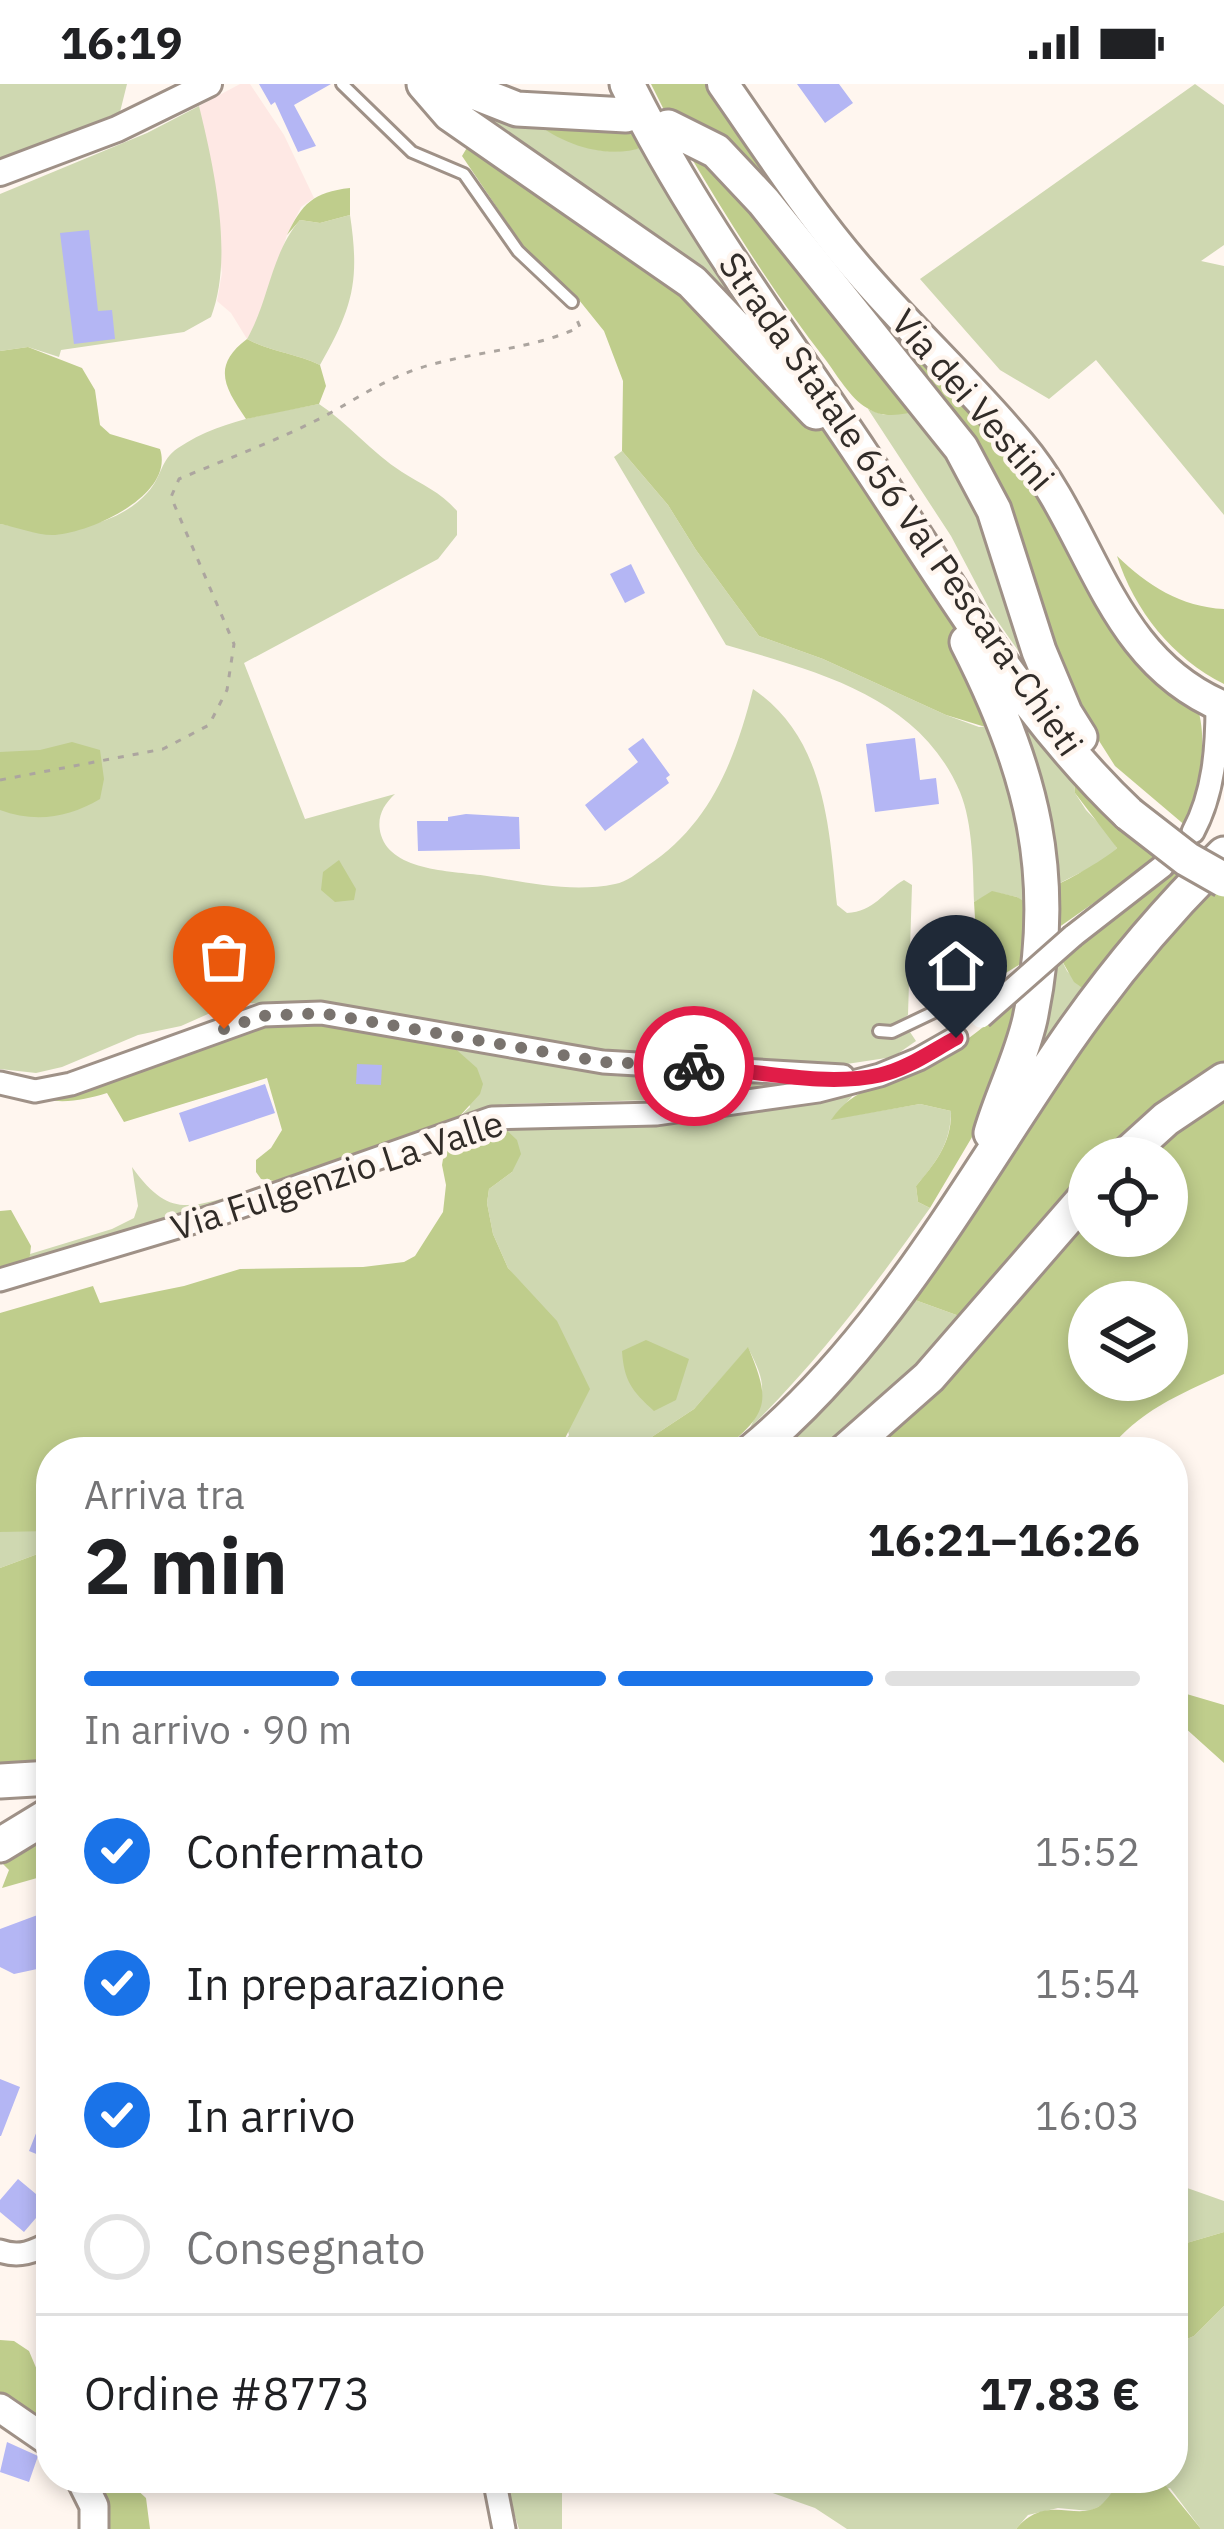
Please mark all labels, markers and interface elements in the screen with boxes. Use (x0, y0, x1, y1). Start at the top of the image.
text: 16:19 (60, 13, 183, 71)
street label: Strada Statale 656 Val Pescara-Chieti (709, 243, 1094, 765)
street label: Via dei Vestini (882, 299, 1065, 500)
pin (173, 906, 275, 1029)
pin (905, 915, 1007, 1038)
icon: bag (191, 924, 257, 990)
icon: home (923, 933, 989, 999)
courier (634, 1006, 754, 1126)
icon: bike (661, 1033, 727, 1099)
street label: Via Fulgenzio La Valle (165, 1099, 509, 1250)
map controls (1068, 1137, 1188, 1401)
button: locate (1068, 1137, 1188, 1257)
button: layers (1068, 1281, 1188, 1401)
text: Arriva tra (84, 1469, 245, 1520)
text: 16:21–16:26 (868, 1510, 1140, 1568)
text: 2 min (84, 1514, 288, 1615)
text: In arrivo · 90 m (84, 1704, 352, 1755)
icon: check (84, 1818, 150, 1884)
text: Confermato (186, 1822, 424, 1880)
text: 15:52 (1035, 1826, 1140, 1877)
icon: check (84, 1950, 150, 2016)
text: In preparazione (186, 1954, 505, 2012)
text: 15:54 (1035, 1958, 1140, 2009)
icon: check (84, 2082, 150, 2148)
text: In arrivo (186, 2086, 355, 2144)
text: 16:03 (1035, 2090, 1140, 2141)
text: Consegnato (186, 2218, 426, 2276)
text: Ordine #8773 (84, 2364, 370, 2422)
text: 17.83 € (979, 2364, 1140, 2422)

